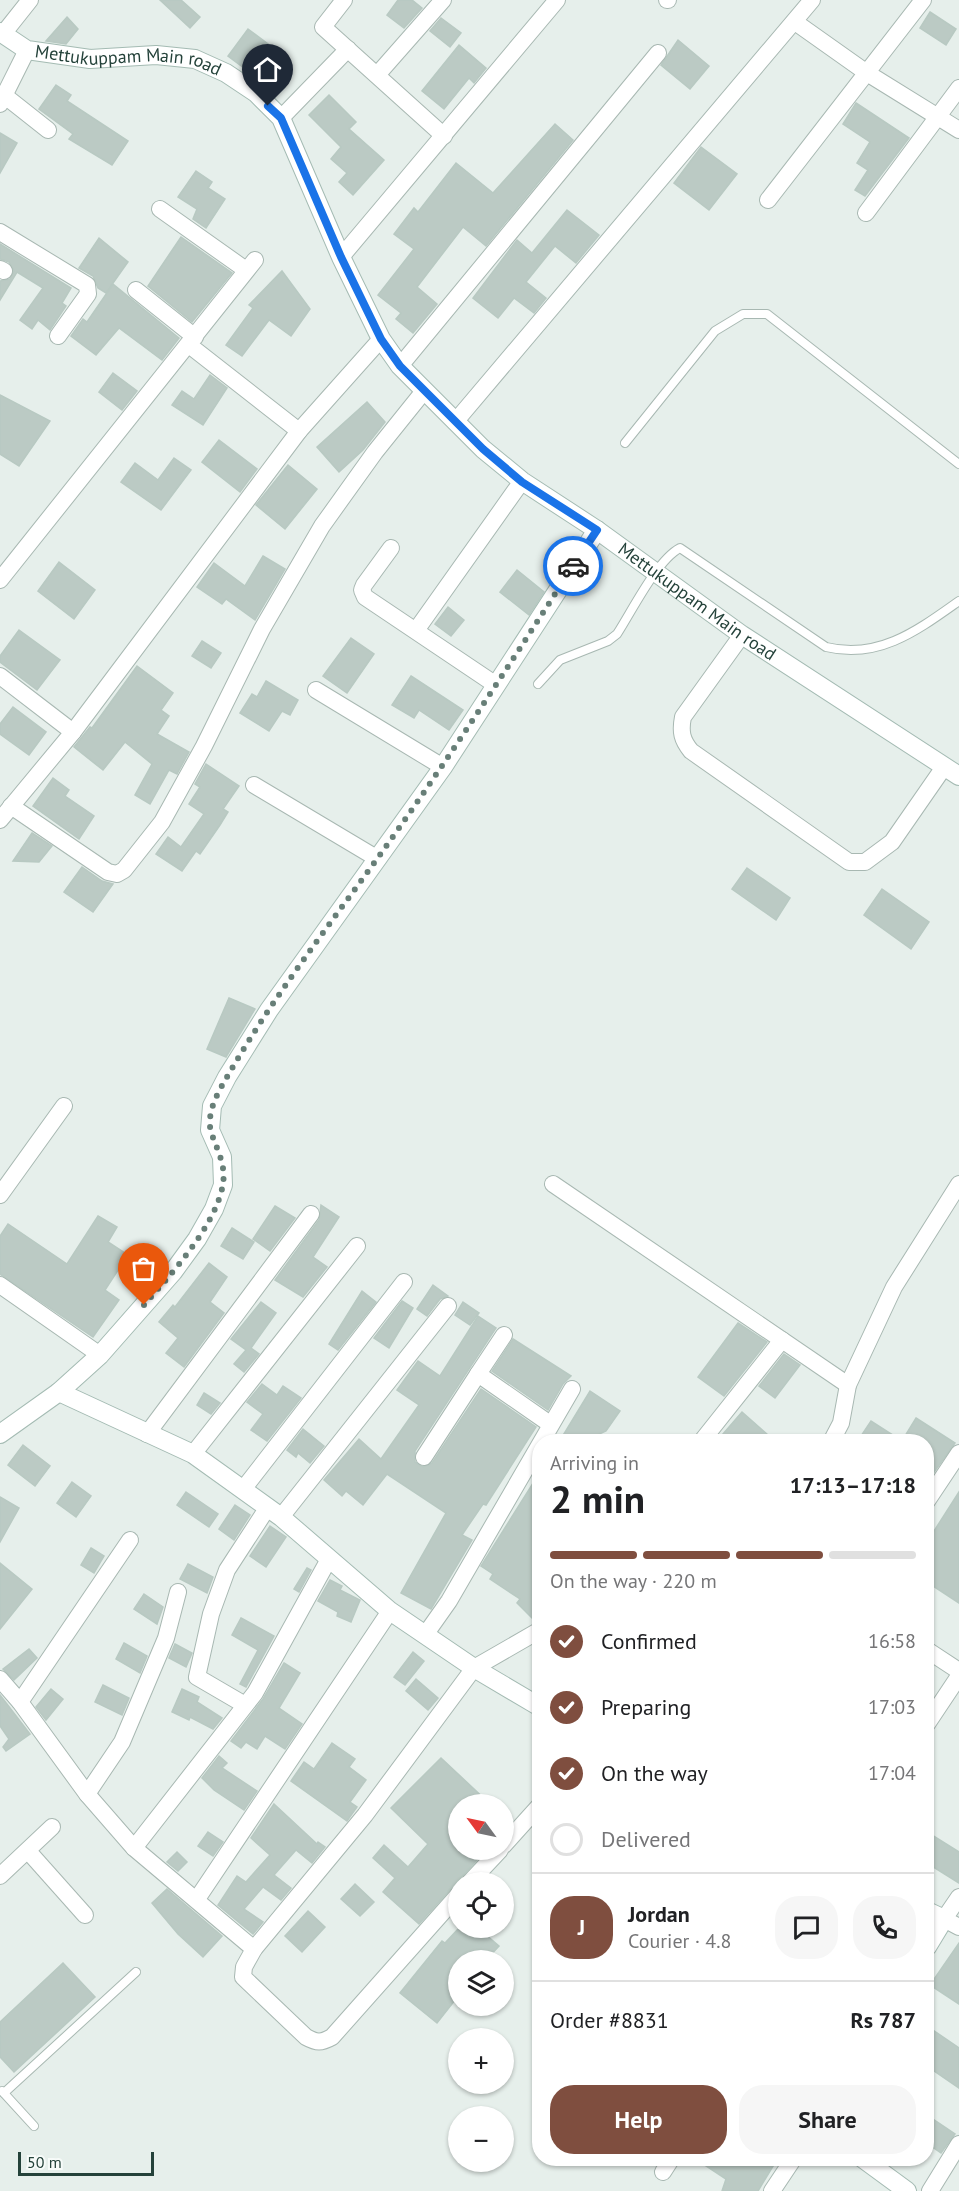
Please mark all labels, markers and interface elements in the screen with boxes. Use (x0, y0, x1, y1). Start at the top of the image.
street label: Mettukuppam Main road (34, 39, 225, 81)
pin (242, 44, 293, 106)
icon: home (251, 53, 284, 86)
courier (543, 536, 603, 596)
street label: Mettukuppam Main road (614, 537, 781, 665)
icon: car (557, 550, 590, 583)
pin (118, 1243, 169, 1305)
icon: bag (127, 1252, 160, 1285)
text: Arriving in (550, 1450, 639, 1476)
text: 17:13–17:18 (790, 1471, 916, 1499)
text: 2 min (550, 1473, 645, 1524)
text: On the way · 220 m (550, 1568, 717, 1594)
icon: check (550, 1625, 583, 1658)
text: Confirmed (601, 1627, 697, 1655)
text: 16:58 (868, 1628, 916, 1654)
icon: check (550, 1691, 583, 1724)
text: Preparing (601, 1693, 691, 1721)
text: 17:03 (868, 1694, 916, 1720)
icon: check (550, 1757, 583, 1790)
text: On the way (601, 1759, 708, 1787)
text: 17:04 (868, 1760, 916, 1786)
north arrow (448, 1794, 514, 1860)
map controls (448, 1794, 514, 2172)
text: Delivered (601, 1825, 691, 1853)
button: locate (448, 1872, 514, 1938)
button: chat (775, 1896, 838, 1959)
button: phone (853, 1896, 916, 1959)
text: Jordan (628, 1900, 690, 1928)
text: J (578, 1913, 585, 1941)
text: Courier · 4.8 (628, 1928, 731, 1954)
button: layers (448, 1950, 514, 2016)
text: Order #8831 (550, 2006, 669, 2034)
text: Rs 787 (850, 2006, 916, 2034)
button: + (448, 2028, 514, 2094)
button: Help (550, 2085, 727, 2154)
button: Share (739, 2085, 916, 2154)
button: − (448, 2106, 514, 2172)
scale bar (18, 2149, 154, 2176)
text: 50 m (27, 2152, 62, 2172)

